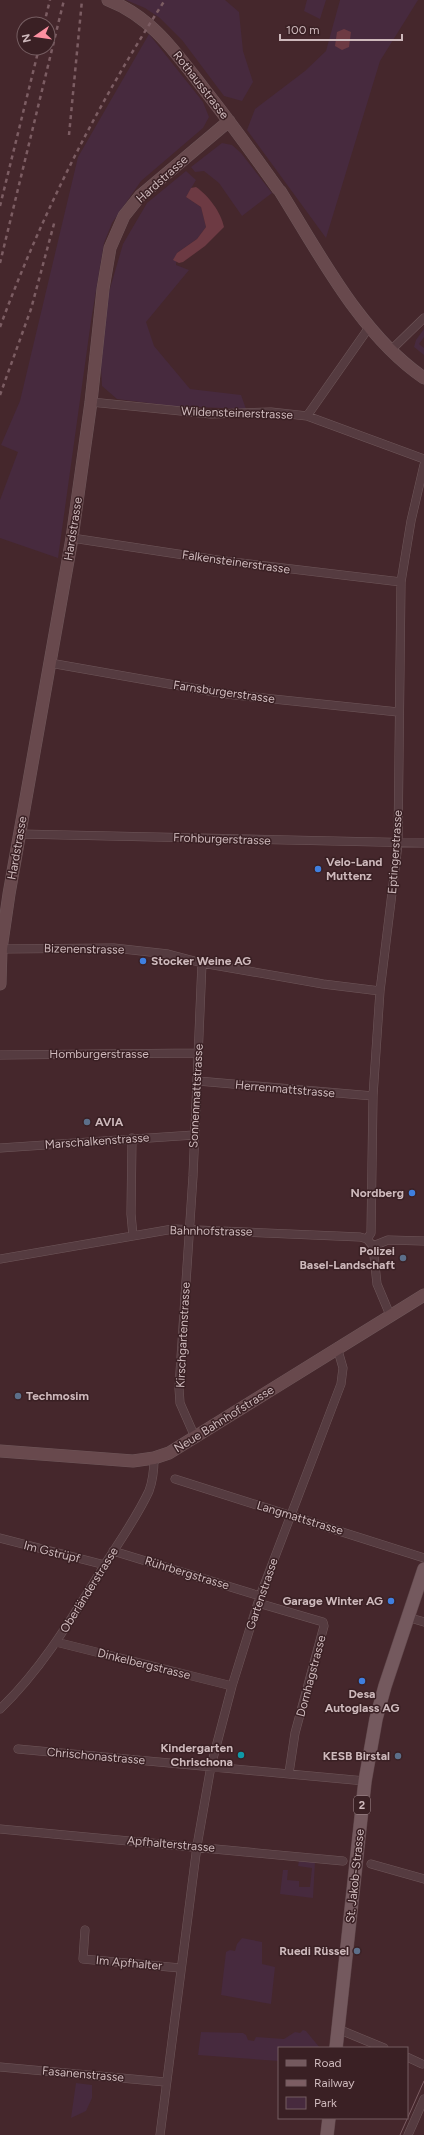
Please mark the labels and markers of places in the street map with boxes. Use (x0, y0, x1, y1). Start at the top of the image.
place label: Velo-Land Muttenz (326, 855, 382, 883)
marker: Velo-Land Muttenz (313, 864, 323, 874)
place label: Stocker Weine AG (151, 954, 251, 968)
marker: Stocker Weine AG (138, 956, 148, 966)
place label: AVIA (95, 1115, 124, 1129)
marker: AVIA (82, 1117, 92, 1127)
place label: Nordberg (351, 1186, 404, 1200)
marker: Nordberg (407, 1188, 417, 1198)
place label: Polizei Basel-Landschaft (299, 1244, 395, 1272)
marker: Polizei Basel-Landschaft (398, 1253, 408, 1263)
place label: Techmosim (26, 1389, 89, 1403)
marker: Techmosim (13, 1391, 23, 1401)
place label: Garage Winter AG (282, 1594, 383, 1608)
marker: Garage Winter AG (386, 1596, 396, 1606)
marker: Desa Autoglass AG (357, 1676, 367, 1686)
place label: Desa Autoglass AG (325, 1687, 399, 1715)
place label: Kindergarten Chrischona (160, 1741, 233, 1769)
place label: KESB Birstal (323, 1749, 390, 1763)
marker: Kindergarten Chrischona (236, 1750, 246, 1760)
marker: KESB Birstal (393, 1751, 403, 1761)
place label: Ruedi Rüssel (279, 1944, 349, 1958)
marker: Ruedi Rüssel (352, 1946, 362, 1956)

